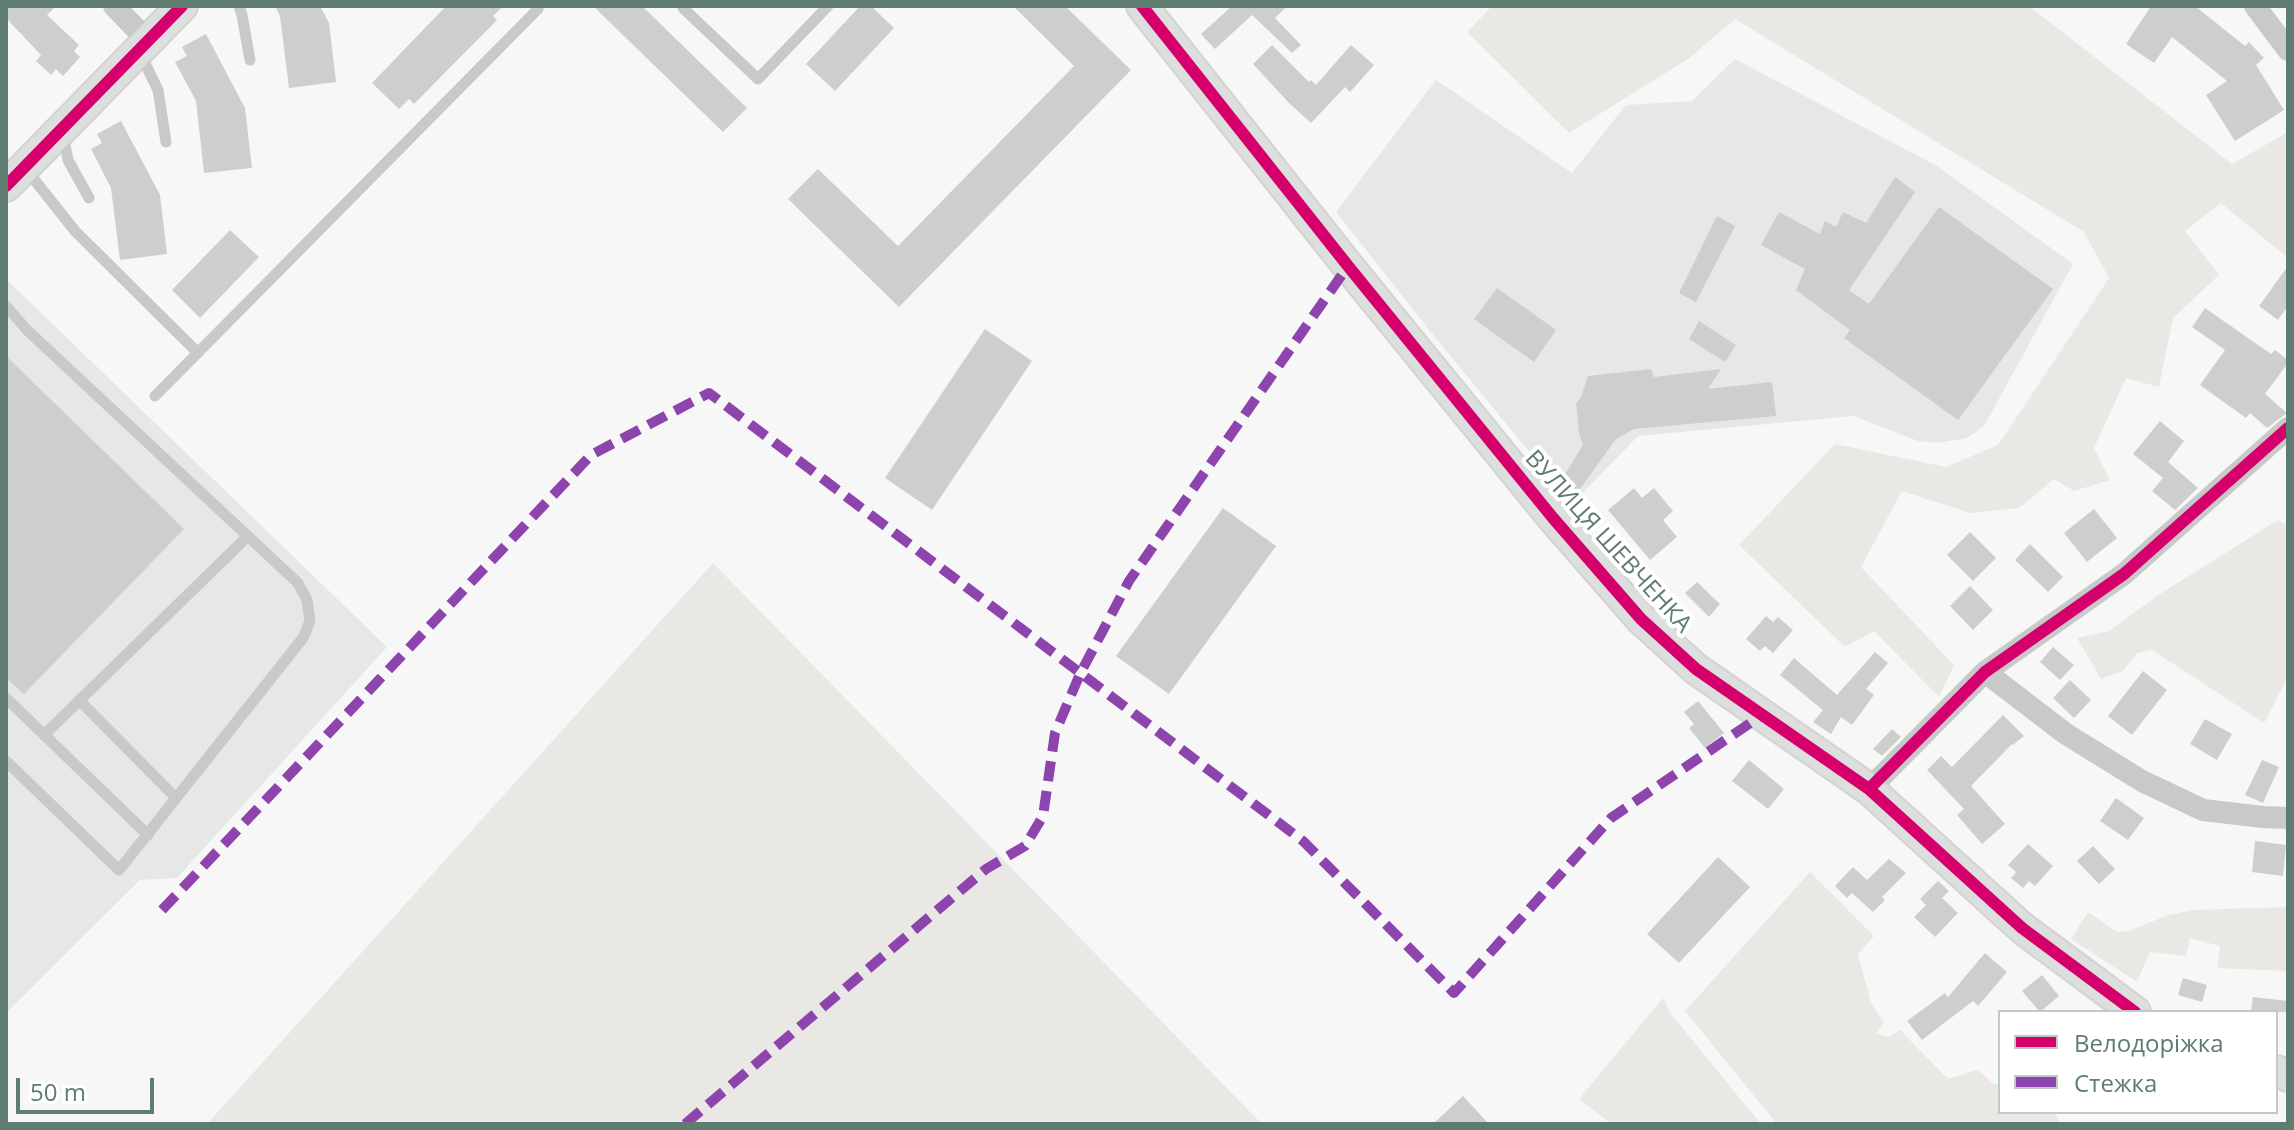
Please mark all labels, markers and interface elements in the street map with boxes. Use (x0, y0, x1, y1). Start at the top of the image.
street label: ВУЛИЦЯ ШЕВЧЕНКА (1518, 445, 1698, 639)
legend (1998, 1010, 2278, 1114)
text: Велодоріжка (2074, 1026, 2224, 1059)
scale bar (20, 1062, 158, 1112)
text: Стежка (2074, 1066, 2157, 1099)
text: 50 m (30, 1075, 86, 1108)

